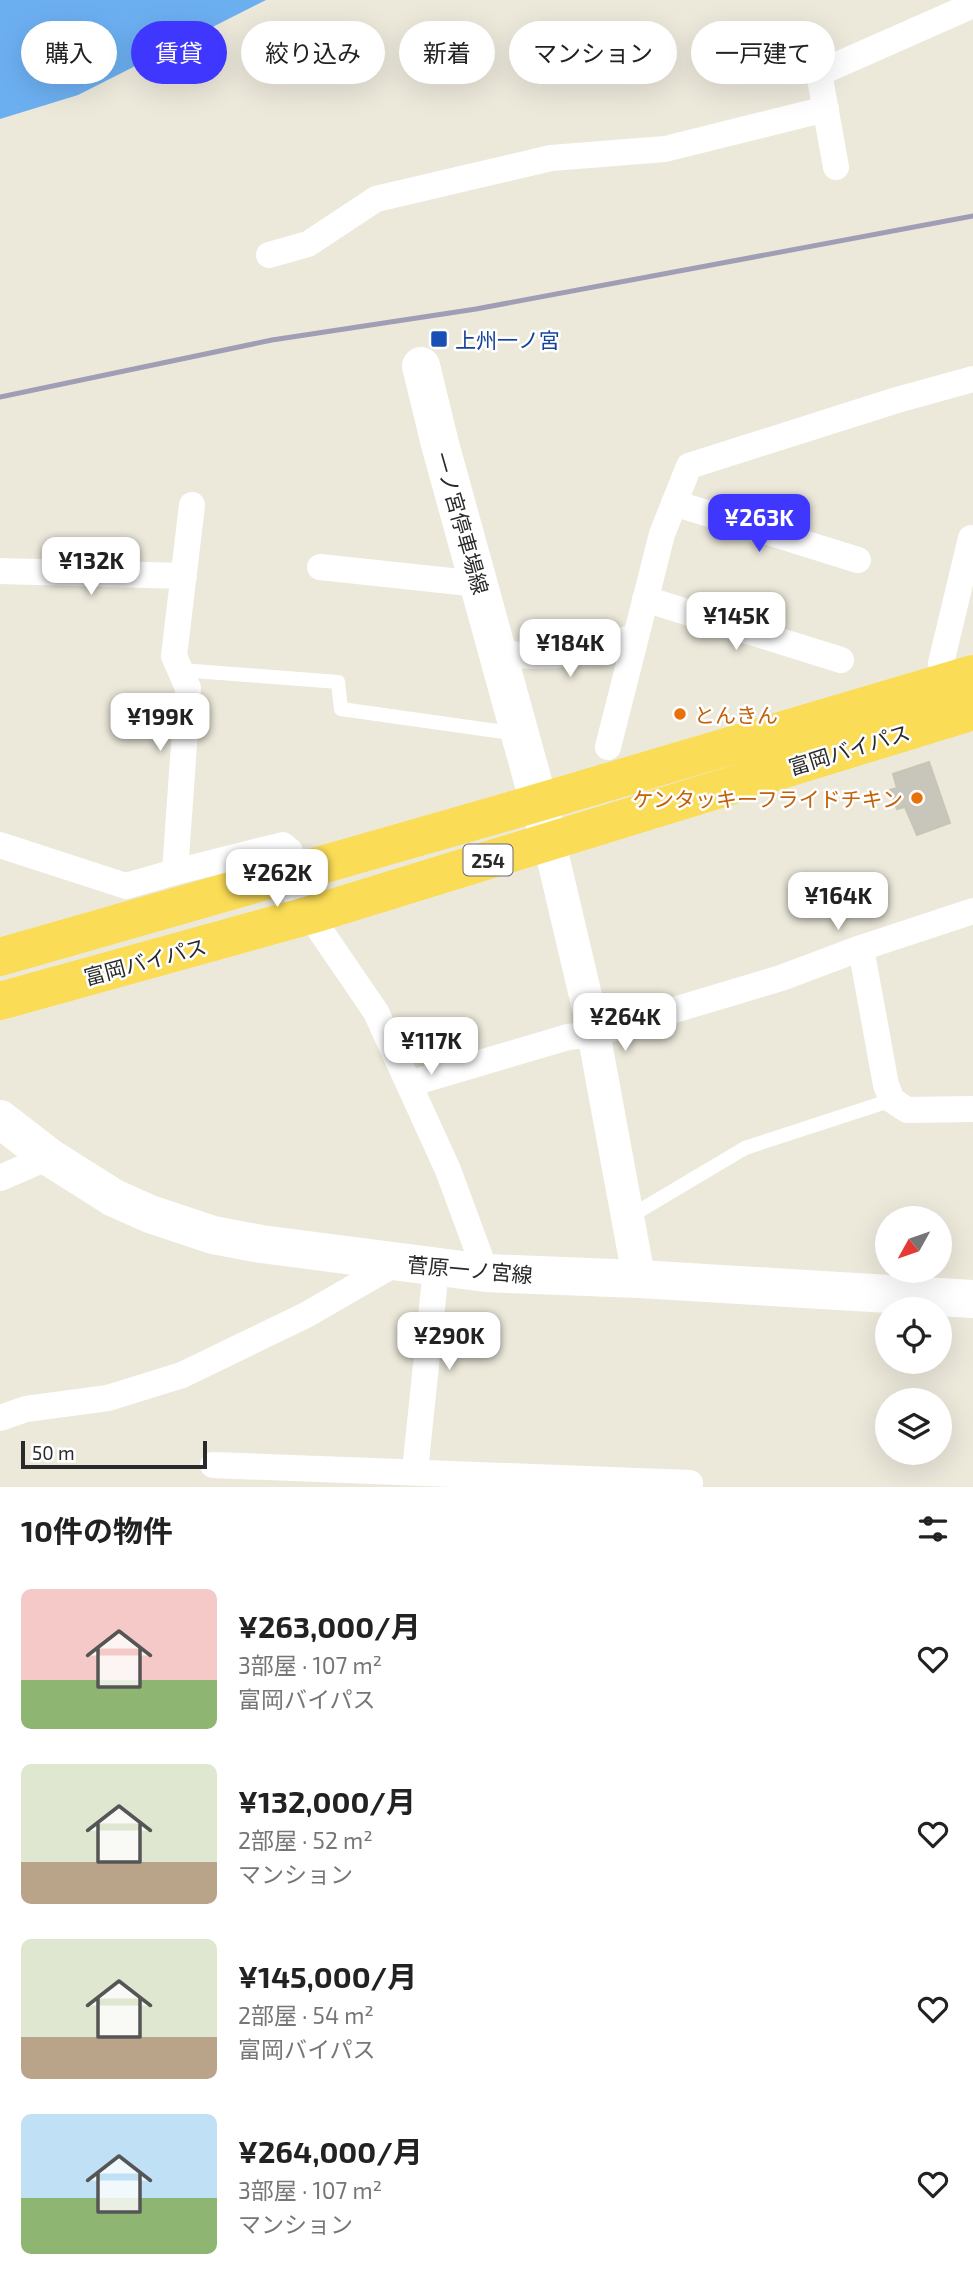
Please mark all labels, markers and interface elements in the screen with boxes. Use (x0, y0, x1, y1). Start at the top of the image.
chip: 購入 (21, 21, 117, 84)
chip: 賃貸 (131, 21, 227, 84)
chip: 絞り込み (241, 21, 385, 84)
chip: 新着 (399, 21, 495, 84)
chip: マンション (509, 21, 677, 84)
chip: 一戸建て (691, 21, 835, 84)
place label: 上州一ノ宮 (455, 327, 560, 352)
marker: 上州一ノ宮 (429, 329, 449, 349)
street label: 一ノ宮停車場線 (430, 449, 494, 597)
pin: ¥263K (710, 494, 808, 554)
text: ¥263K (724, 503, 794, 531)
pin: ¥132K (42, 538, 140, 597)
text: ¥132K (58, 546, 124, 574)
pin: ¥145K (687, 592, 785, 652)
text: ¥145K (702, 601, 770, 629)
pin: ¥184K (521, 620, 619, 679)
text: ¥184K (536, 628, 604, 656)
pin: ¥199K (111, 694, 209, 753)
text: ¥199K (127, 702, 193, 730)
place label: とんきん (694, 702, 778, 727)
marker: とんきん (672, 706, 688, 722)
street label: 富岡バイパス (785, 719, 913, 779)
place label: ケンタッキーフライドチキン (633, 786, 903, 811)
marker: ケンタッキーフライドチキン (909, 790, 925, 806)
road number: 254 (463, 845, 512, 876)
pin: ¥262K (228, 850, 326, 909)
text: ¥262K (242, 858, 312, 886)
pin: ¥164K (789, 872, 887, 932)
text: ¥164K (804, 881, 872, 909)
street label: 富岡バイパス (81, 933, 209, 989)
pin: ¥264K (576, 993, 674, 1053)
text: ¥264K (589, 1002, 661, 1030)
pin: ¥117K (382, 1018, 480, 1077)
text: ¥117K (400, 1026, 462, 1054)
north arrow (875, 1206, 952, 1283)
map controls (875, 1206, 952, 1465)
street label: 菅原一ノ宮線 (406, 1251, 534, 1287)
button: locate (875, 1297, 952, 1374)
pin: ¥290K (400, 1312, 498, 1372)
text: ¥290K (413, 1321, 485, 1349)
button: layers (875, 1388, 952, 1465)
scale bar (21, 1438, 206, 1470)
text: 50 m (32, 1441, 75, 1464)
icon: filters (914, 1510, 952, 1548)
text: 10件の物件 (21, 1512, 173, 1548)
text: ¥263,000/月 (238, 1608, 421, 1644)
icon: home (77, 1617, 161, 1701)
icon: heart (914, 1640, 952, 1678)
text: 3部屋 · 107 m² (238, 1651, 382, 1679)
text: 富岡バイパス (238, 1685, 376, 1713)
text: ¥132,000/月 (238, 1783, 416, 1819)
icon: home (77, 1792, 161, 1876)
icon: heart (914, 1815, 952, 1853)
text: 2部屋 · 52 m² (238, 1826, 373, 1854)
text: マンション (238, 1860, 353, 1888)
text: ¥145,000/月 (238, 1958, 417, 1994)
icon: home (77, 1967, 161, 2051)
icon: heart (914, 1990, 952, 2028)
text: 2部屋 · 54 m² (238, 2001, 374, 2029)
text: 富岡バイパス (238, 2035, 376, 2063)
text: ¥264,000/月 (238, 2133, 423, 2169)
icon: home (77, 2142, 161, 2226)
icon: heart (914, 2165, 952, 2203)
text: 3部屋 · 107 m² (238, 2176, 382, 2204)
text: マンション (238, 2210, 353, 2238)

